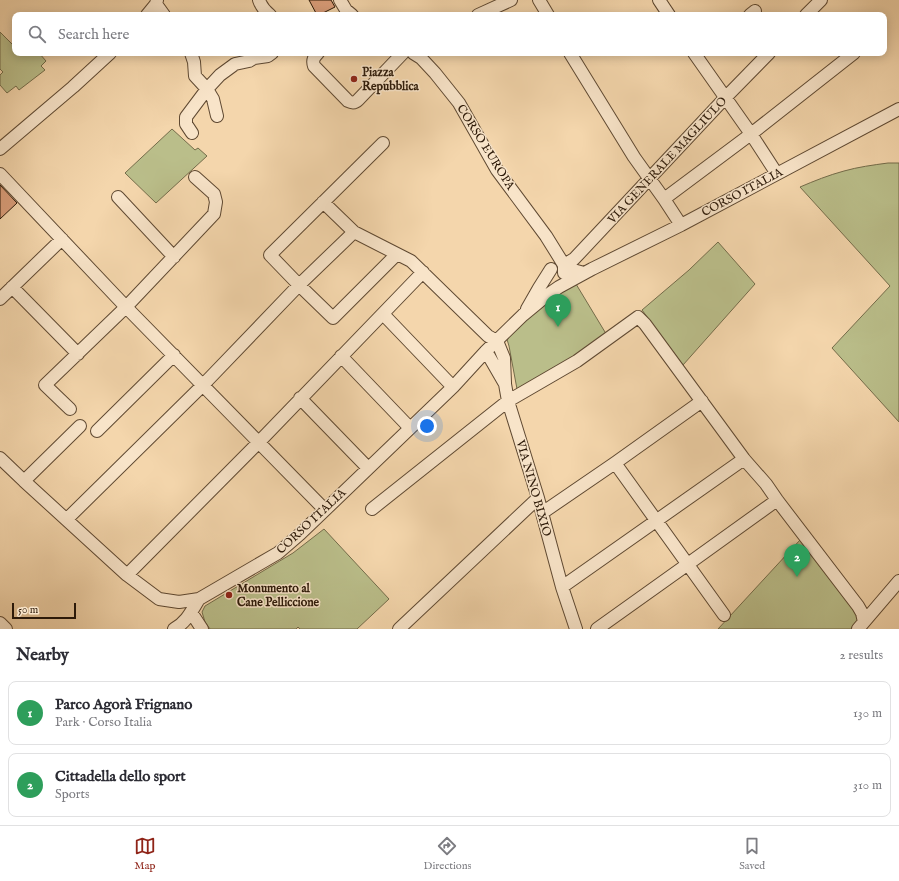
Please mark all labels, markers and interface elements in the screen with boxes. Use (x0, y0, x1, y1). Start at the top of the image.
search box (12, 12, 887, 56)
icon: search (26, 23, 48, 45)
text: Search here (58, 25, 129, 44)
place label: Piazza Repubblica (362, 65, 420, 95)
marker: Piazza Repubblica (349, 74, 359, 84)
street label: VIA GENERALE MAGLIULO (604, 94, 730, 228)
street label: CORSO EUROPA (453, 102, 518, 194)
street label: CORSO ITALIA (699, 164, 786, 220)
pin: 1 (545, 294, 571, 327)
your location (417, 416, 437, 436)
street label: VIA NINO BIXIO (512, 437, 554, 538)
street label: CORSO ITALIA (273, 485, 350, 557)
pin: 2 (784, 544, 810, 577)
place label: Monumento al Cane Pelliccione (237, 581, 320, 610)
marker: Monumento al Cane Pelliccione (224, 590, 234, 600)
scale bar (12, 601, 76, 620)
text: 50 m (18, 603, 38, 617)
text: Nearby (16, 645, 69, 666)
text: 2 results (839, 647, 883, 664)
text: Parco Agorà Frignano (55, 695, 192, 714)
text: 1 (28, 705, 32, 722)
text: 130 m (853, 705, 882, 722)
text: Park · Corso Italia (55, 714, 152, 731)
text: Cittadella dello sport (55, 767, 186, 786)
text: 2 (27, 777, 33, 794)
text: 310 m (853, 777, 882, 794)
text: Sports (55, 786, 90, 803)
tab: Map (134, 835, 156, 873)
tab: Directions (424, 835, 471, 873)
tab: Saved (739, 835, 765, 873)

